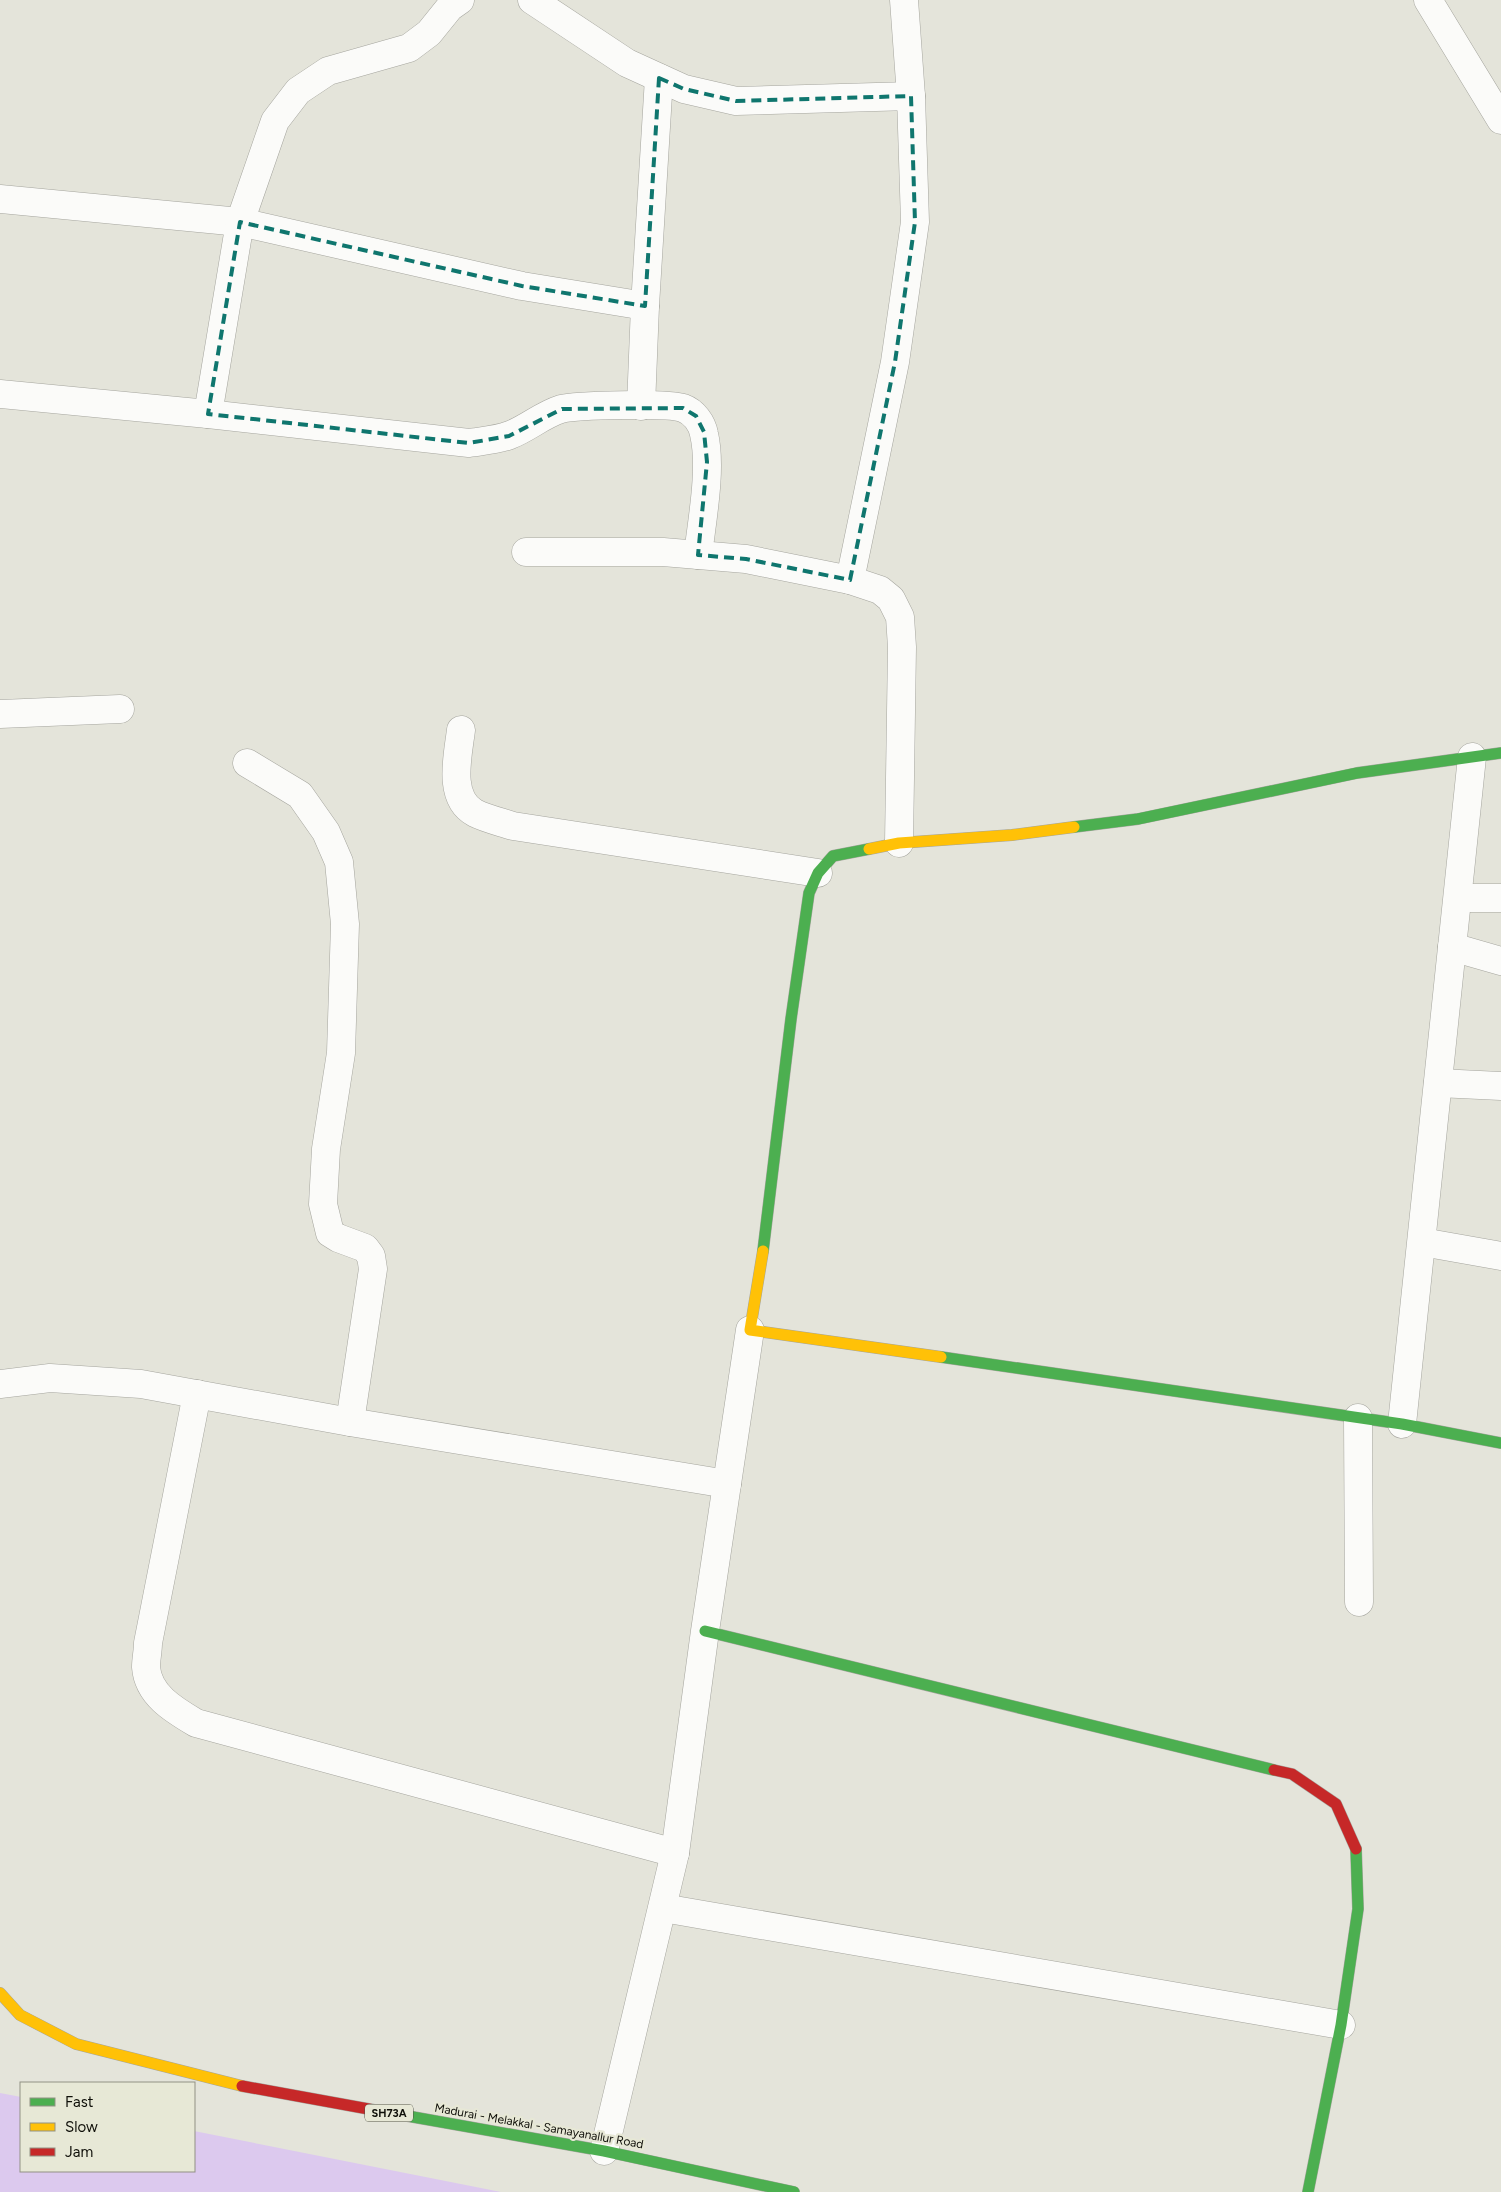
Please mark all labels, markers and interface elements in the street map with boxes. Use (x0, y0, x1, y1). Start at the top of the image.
legend (20, 2082, 195, 2172)
text: Fast (65, 2093, 94, 2111)
street label: Madurai - Melakkal - Samayanallur Road (433, 2101, 645, 2151)
road number: SH73A (365, 2104, 413, 2122)
text: Slow (65, 2118, 98, 2136)
text: Jam (65, 2143, 93, 2161)

